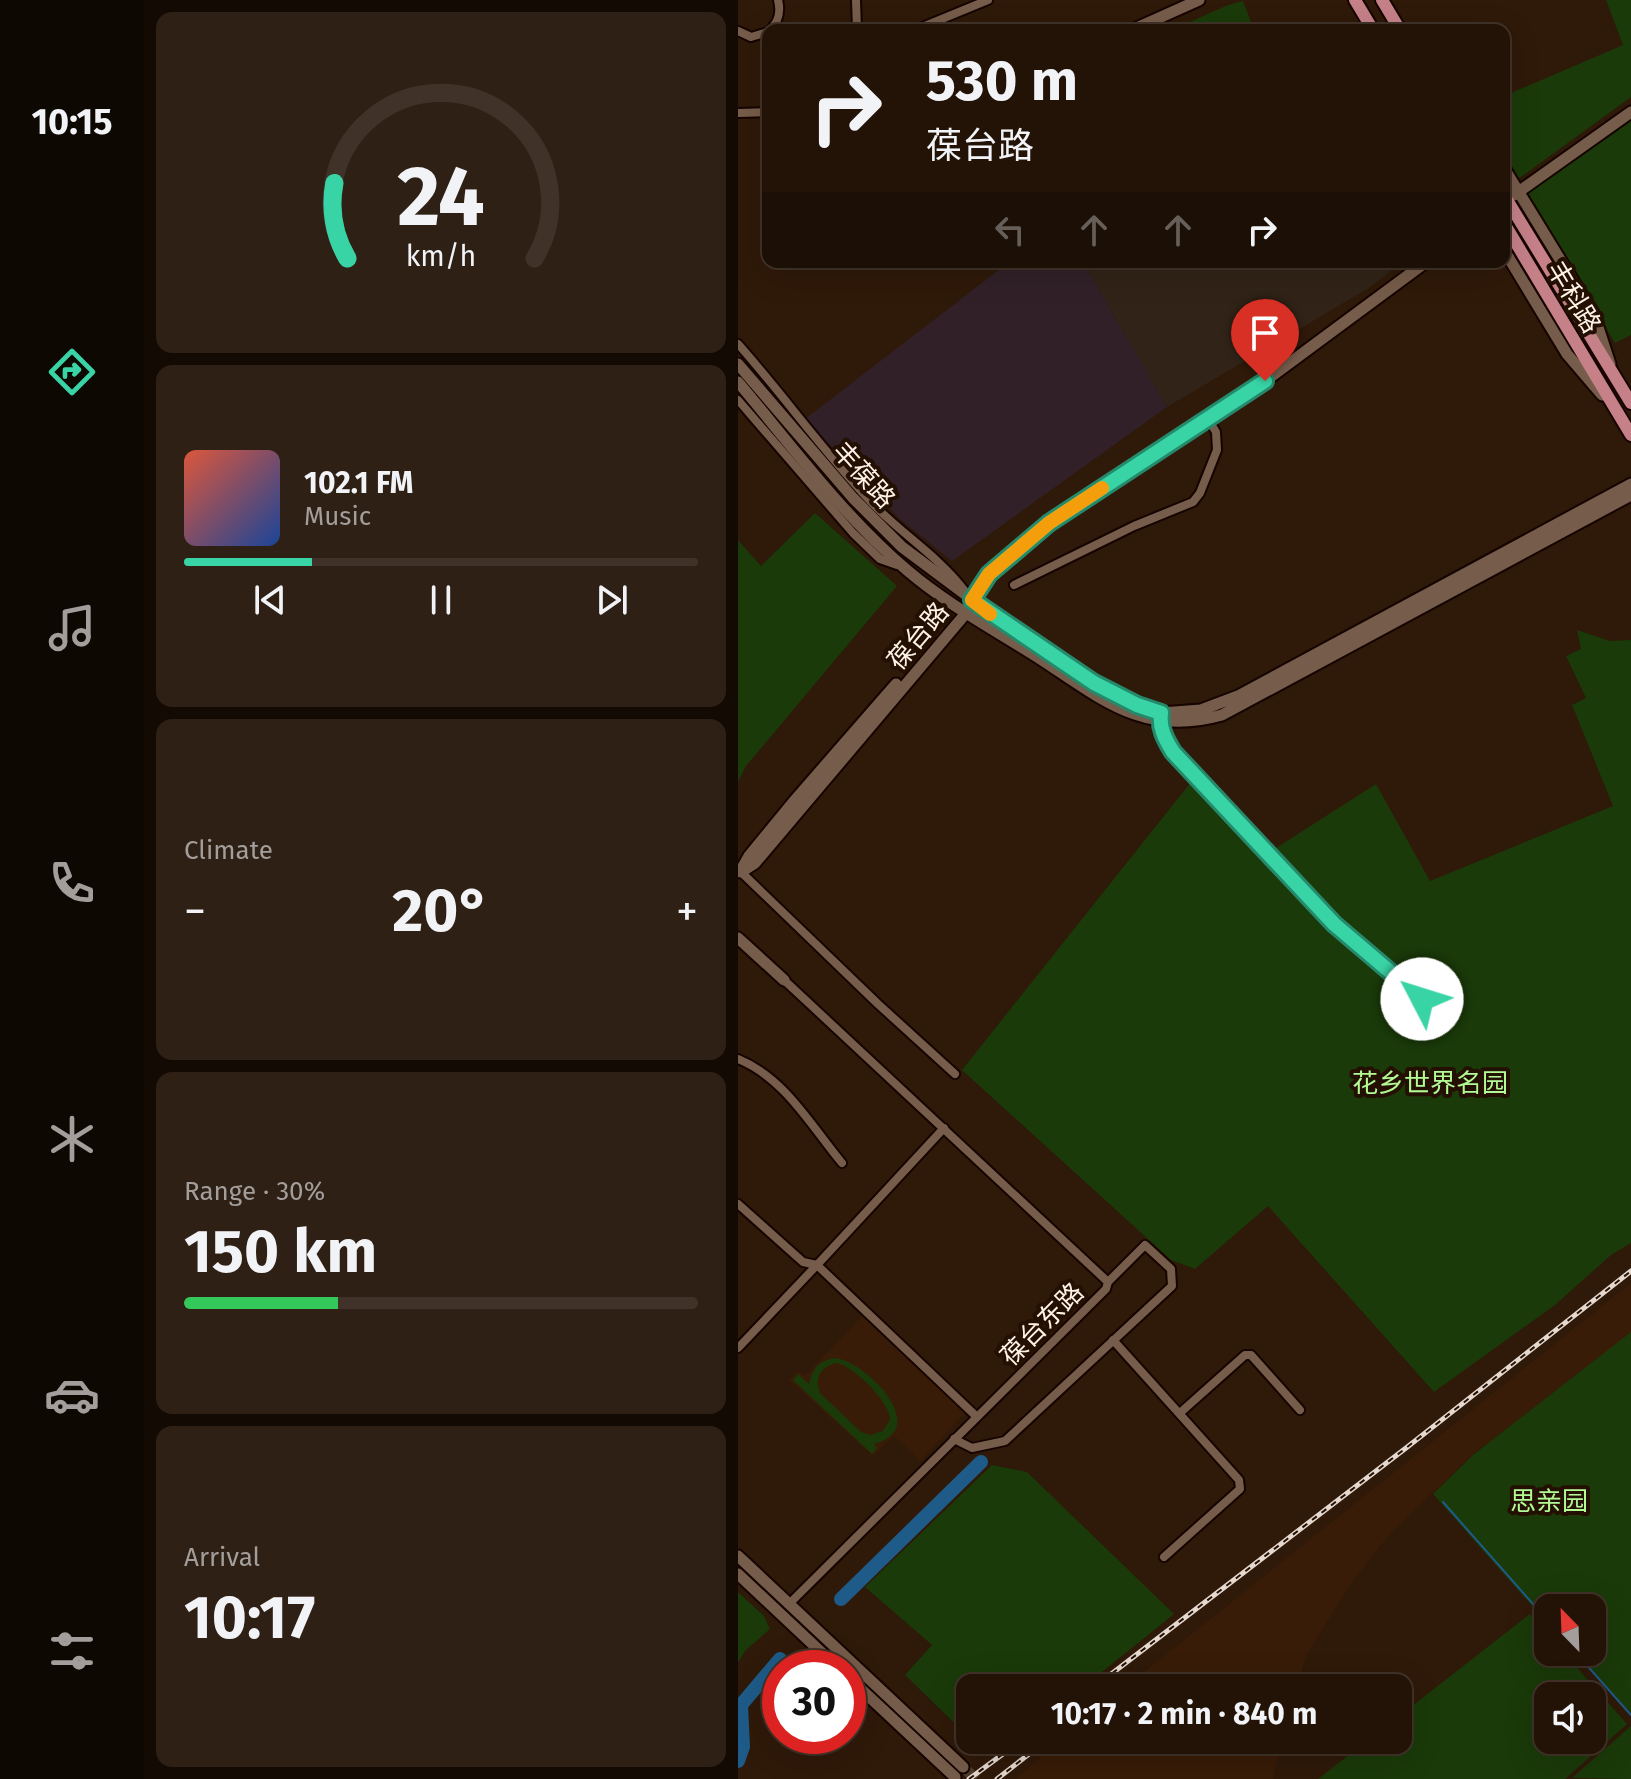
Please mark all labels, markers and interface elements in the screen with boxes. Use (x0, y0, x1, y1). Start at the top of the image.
text: 530 m (926, 48, 1078, 115)
icon: right (794, 56, 898, 160)
text: 10:15 (31, 100, 113, 144)
text: 葆台路 (926, 124, 1034, 168)
text: 24 (397, 146, 485, 246)
icon: left (988, 208, 1032, 252)
icon: ahead (1072, 208, 1116, 252)
icon: ahead (1156, 208, 1200, 252)
icon: right (1240, 208, 1284, 252)
text: km/h (406, 239, 476, 274)
street label: 丰科路 (1540, 256, 1607, 339)
pin (1231, 299, 1299, 381)
icon: arrive (1243, 311, 1287, 355)
icon: directions (44, 344, 100, 400)
street label: 丰葆路 (826, 436, 901, 515)
text: 102.1 FM (304, 465, 413, 501)
text: Music (304, 501, 371, 532)
icon: previous (248, 578, 292, 622)
icon: pause (419, 578, 463, 622)
icon: next (590, 578, 634, 622)
street label: 葆台路 (881, 596, 955, 676)
icon: music (44, 600, 100, 656)
text: Climate (184, 835, 273, 866)
icon: phone (44, 855, 100, 911)
text: 20° (392, 875, 490, 947)
text: − (184, 885, 206, 938)
text: + (676, 885, 698, 938)
position arrow (1380, 957, 1464, 1041)
park label: 花乡世界名园 (1352, 1068, 1508, 1099)
icon: climate (44, 1111, 100, 1167)
text: Range · 30% (184, 1176, 325, 1207)
text: 150 km (184, 1216, 377, 1288)
street label: 葆台东路 (995, 1277, 1090, 1372)
icon: car (44, 1367, 100, 1423)
park label: 思亲园 (1510, 1486, 1588, 1517)
text: Arrival (184, 1542, 260, 1573)
text: 10:17 (184, 1582, 315, 1654)
north arrow (1534, 1594, 1606, 1666)
map controls (1534, 1594, 1606, 1754)
icon: filters (44, 1623, 100, 1679)
speed limit sign: 30 (762, 1650, 866, 1754)
button: sound (1534, 1682, 1606, 1754)
text: 10:17 · 2 min · 840 m (1051, 1696, 1317, 1732)

